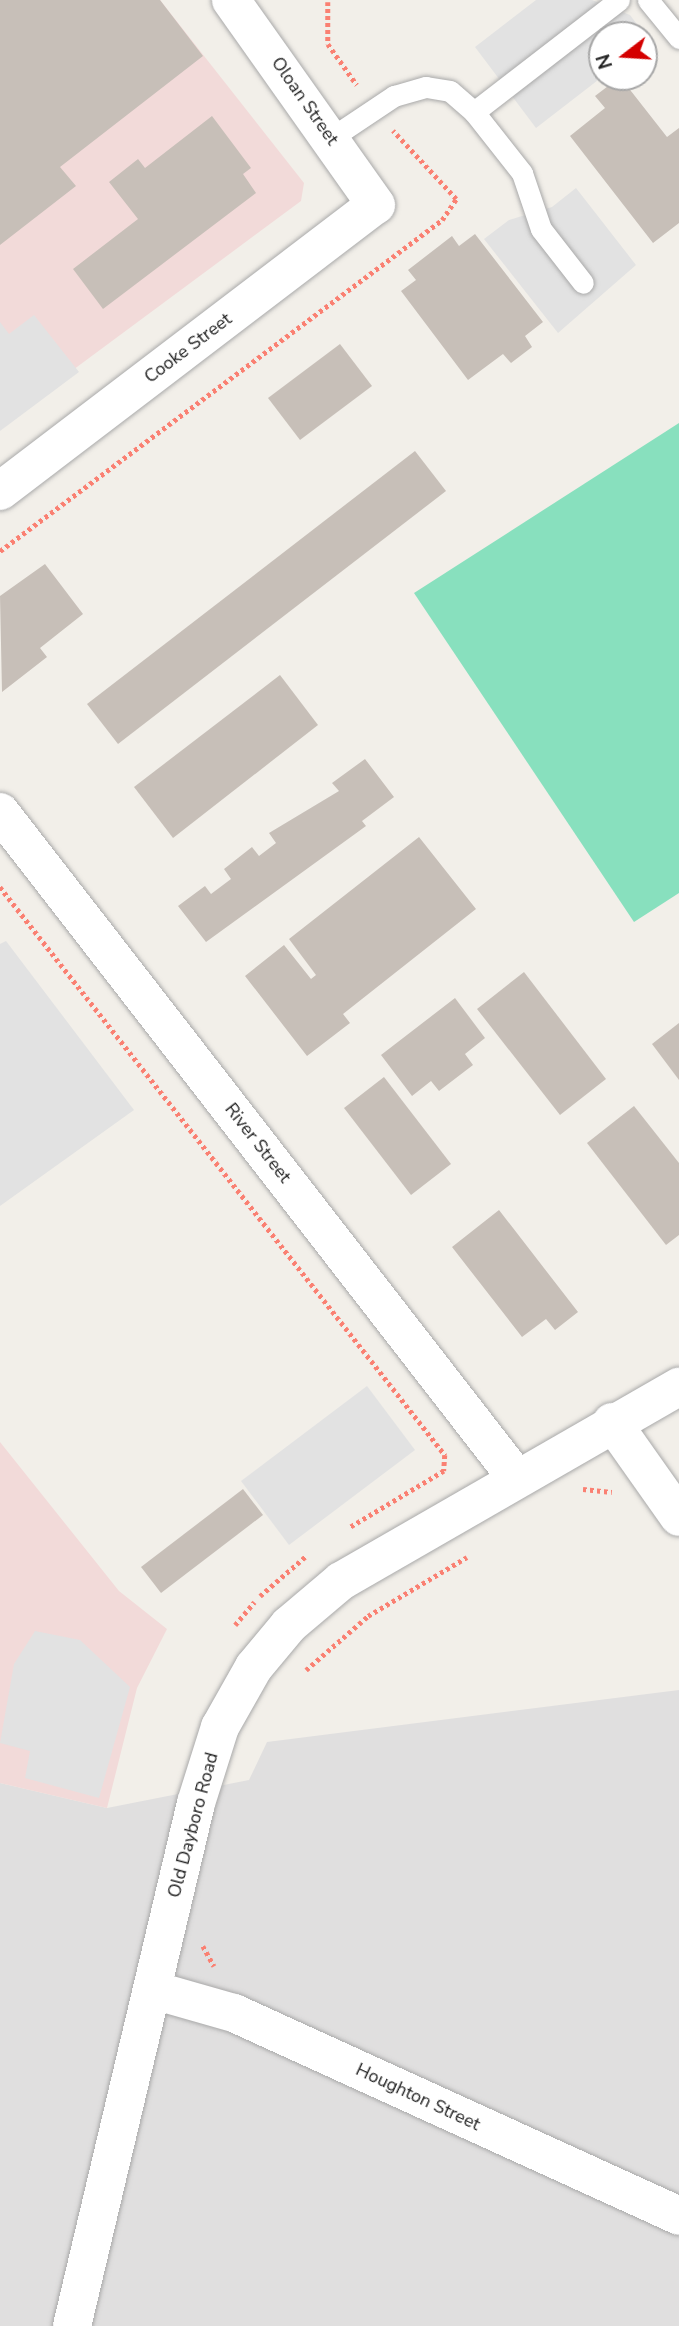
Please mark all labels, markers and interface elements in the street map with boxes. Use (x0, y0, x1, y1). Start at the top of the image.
north arrow (588, 21, 658, 91)
text: N (590, 51, 619, 72)
street label: Oloan Street (267, 53, 343, 149)
street label: Cooke Street (140, 308, 236, 388)
street label: River Street (220, 1099, 296, 1187)
street label: Old Dayboro Road (163, 1750, 223, 1900)
street label: Houghton Street (352, 2059, 484, 2135)

